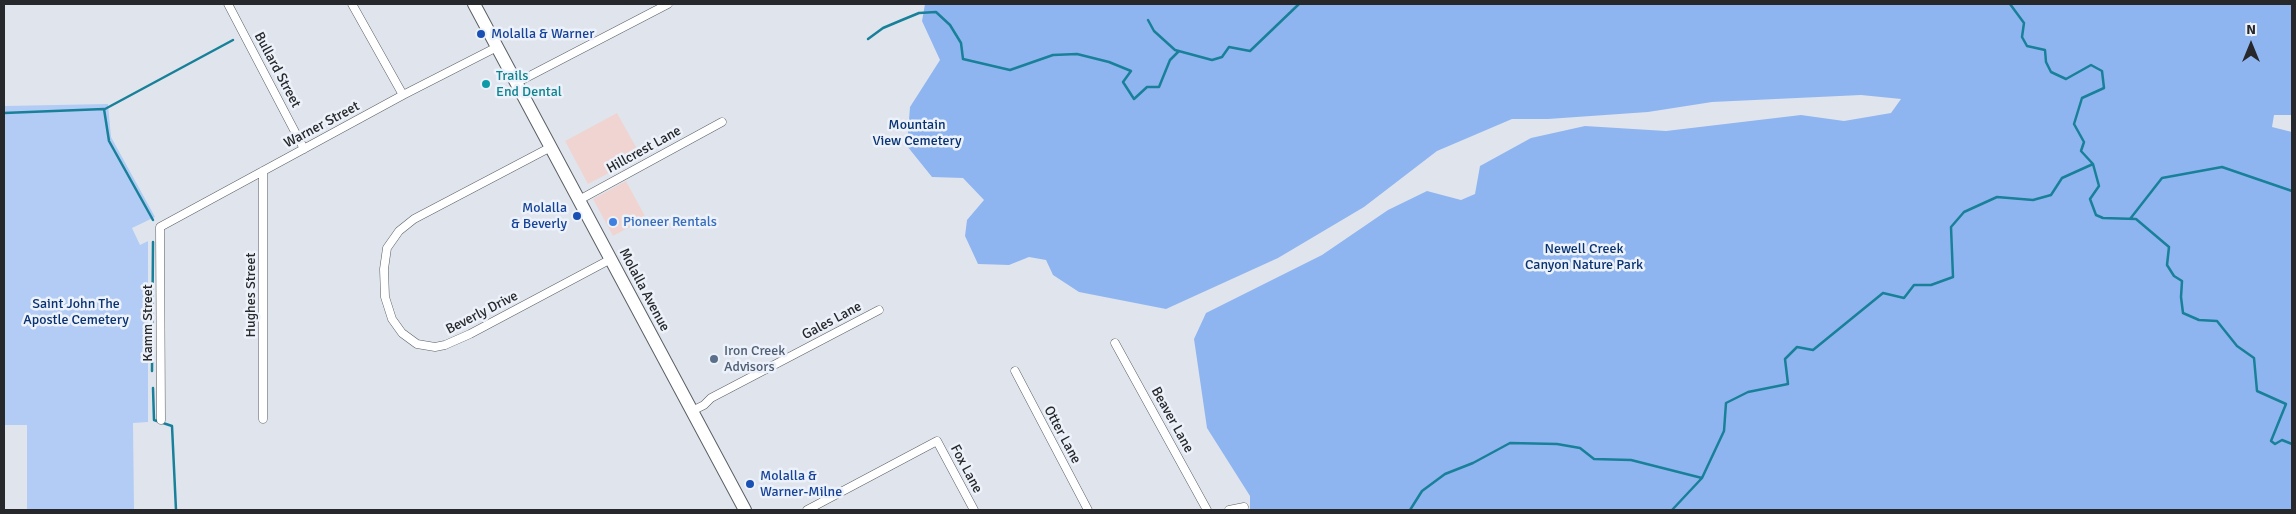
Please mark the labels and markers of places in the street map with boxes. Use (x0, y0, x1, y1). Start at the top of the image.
place label: Molalla & Warner (491, 26, 594, 42)
marker: Molalla & Warner (475, 28, 487, 40)
place label: Trails End Dental (496, 68, 562, 100)
marker: Trails End Dental (480, 78, 492, 90)
place label: Molalla & Beverly (511, 200, 567, 232)
marker: Molalla & Beverly (571, 210, 583, 222)
place label: Pioneer Rentals (623, 214, 717, 230)
marker: Pioneer Rentals (607, 216, 619, 228)
place label: Iron Creek Advisors (724, 343, 785, 376)
marker: Iron Creek Advisors (708, 353, 720, 365)
place label: Molalla & Warner-Milne (760, 468, 842, 501)
marker: Molalla & Warner-Milne (744, 478, 756, 490)

